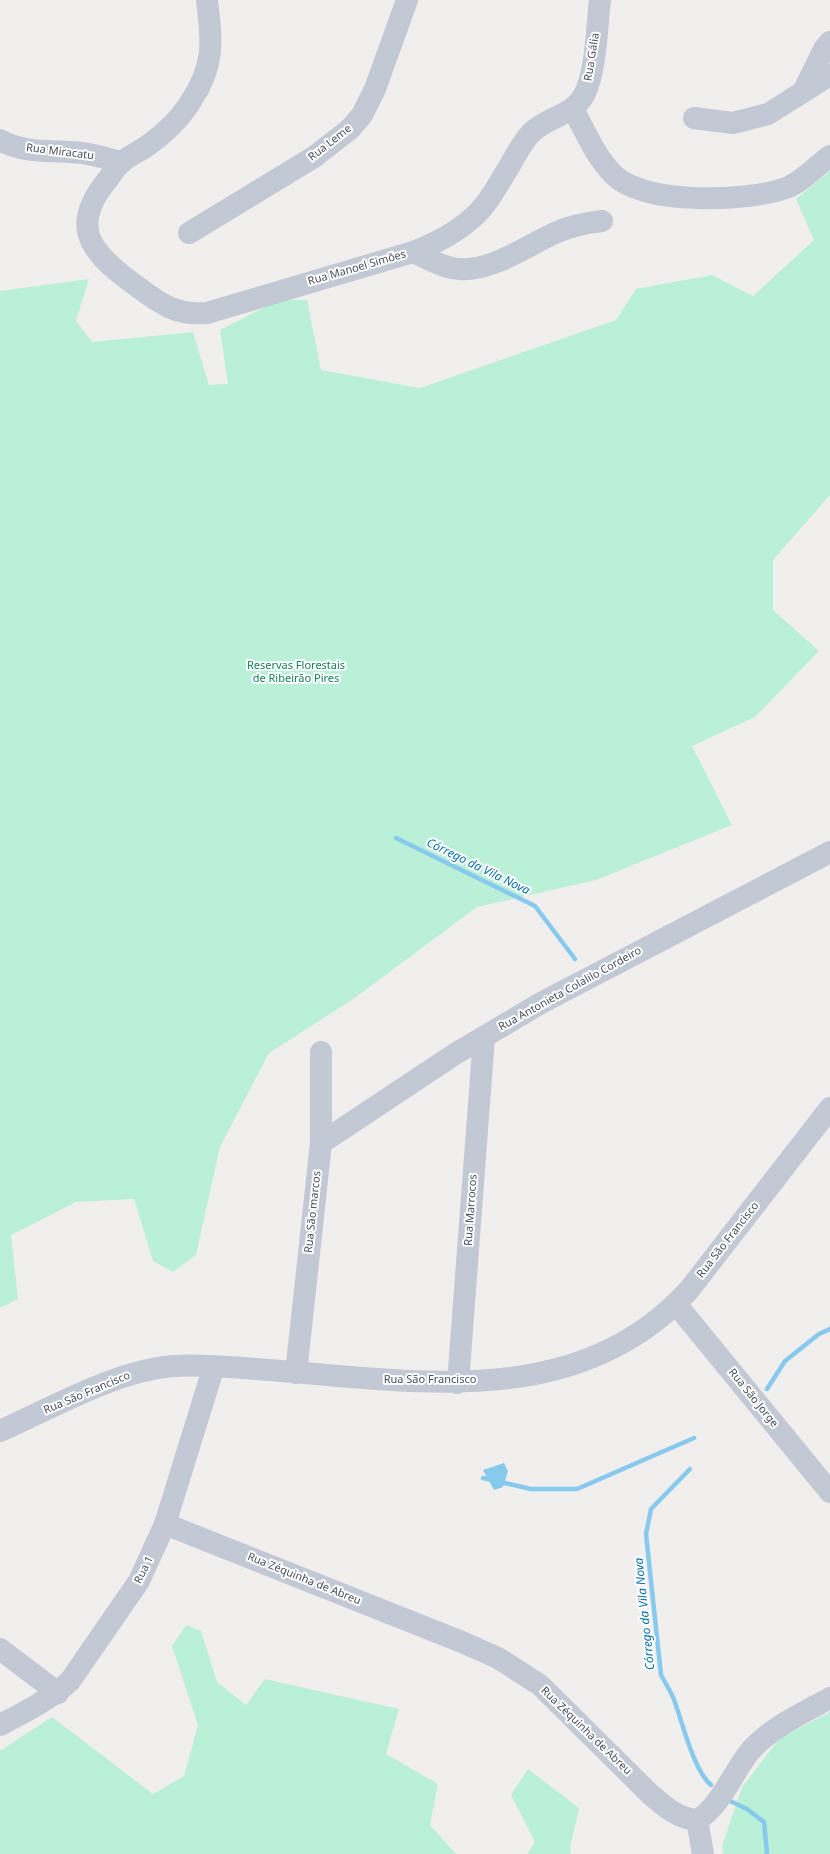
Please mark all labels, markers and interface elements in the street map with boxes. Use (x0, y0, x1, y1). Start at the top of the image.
street label: Rua Gália (582, 32, 602, 82)
street label: Rua Leme (306, 122, 354, 164)
street label: Rua Miracatu (25, 141, 95, 163)
street label: Rua Manoel Simões (306, 248, 408, 288)
park label: Reservas Florestais de Ribeirão Pires (247, 659, 345, 685)
water label: Córrego da Vila Nova (424, 836, 532, 898)
street label: Rua Antonieta Colalilo Cordeiro (496, 944, 644, 1034)
street label: Rua São marcos (302, 1170, 324, 1254)
street label: Rua Marrocos (462, 1174, 480, 1246)
street label: Rua São Francisco (694, 1199, 762, 1281)
street label: Rua São Jorge (725, 1366, 781, 1430)
street label: Rua São Francisco (42, 1369, 132, 1417)
street label: Rua São Francisco (384, 1373, 476, 1387)
street label: Rua Zéquinha de Abreu (245, 1550, 363, 1608)
street label: Rua 1 (132, 1554, 156, 1586)
water label: Córrego da Vila Nova (632, 1557, 658, 1671)
street label: Rua Zéquinha de Abreu (538, 1684, 634, 1778)

